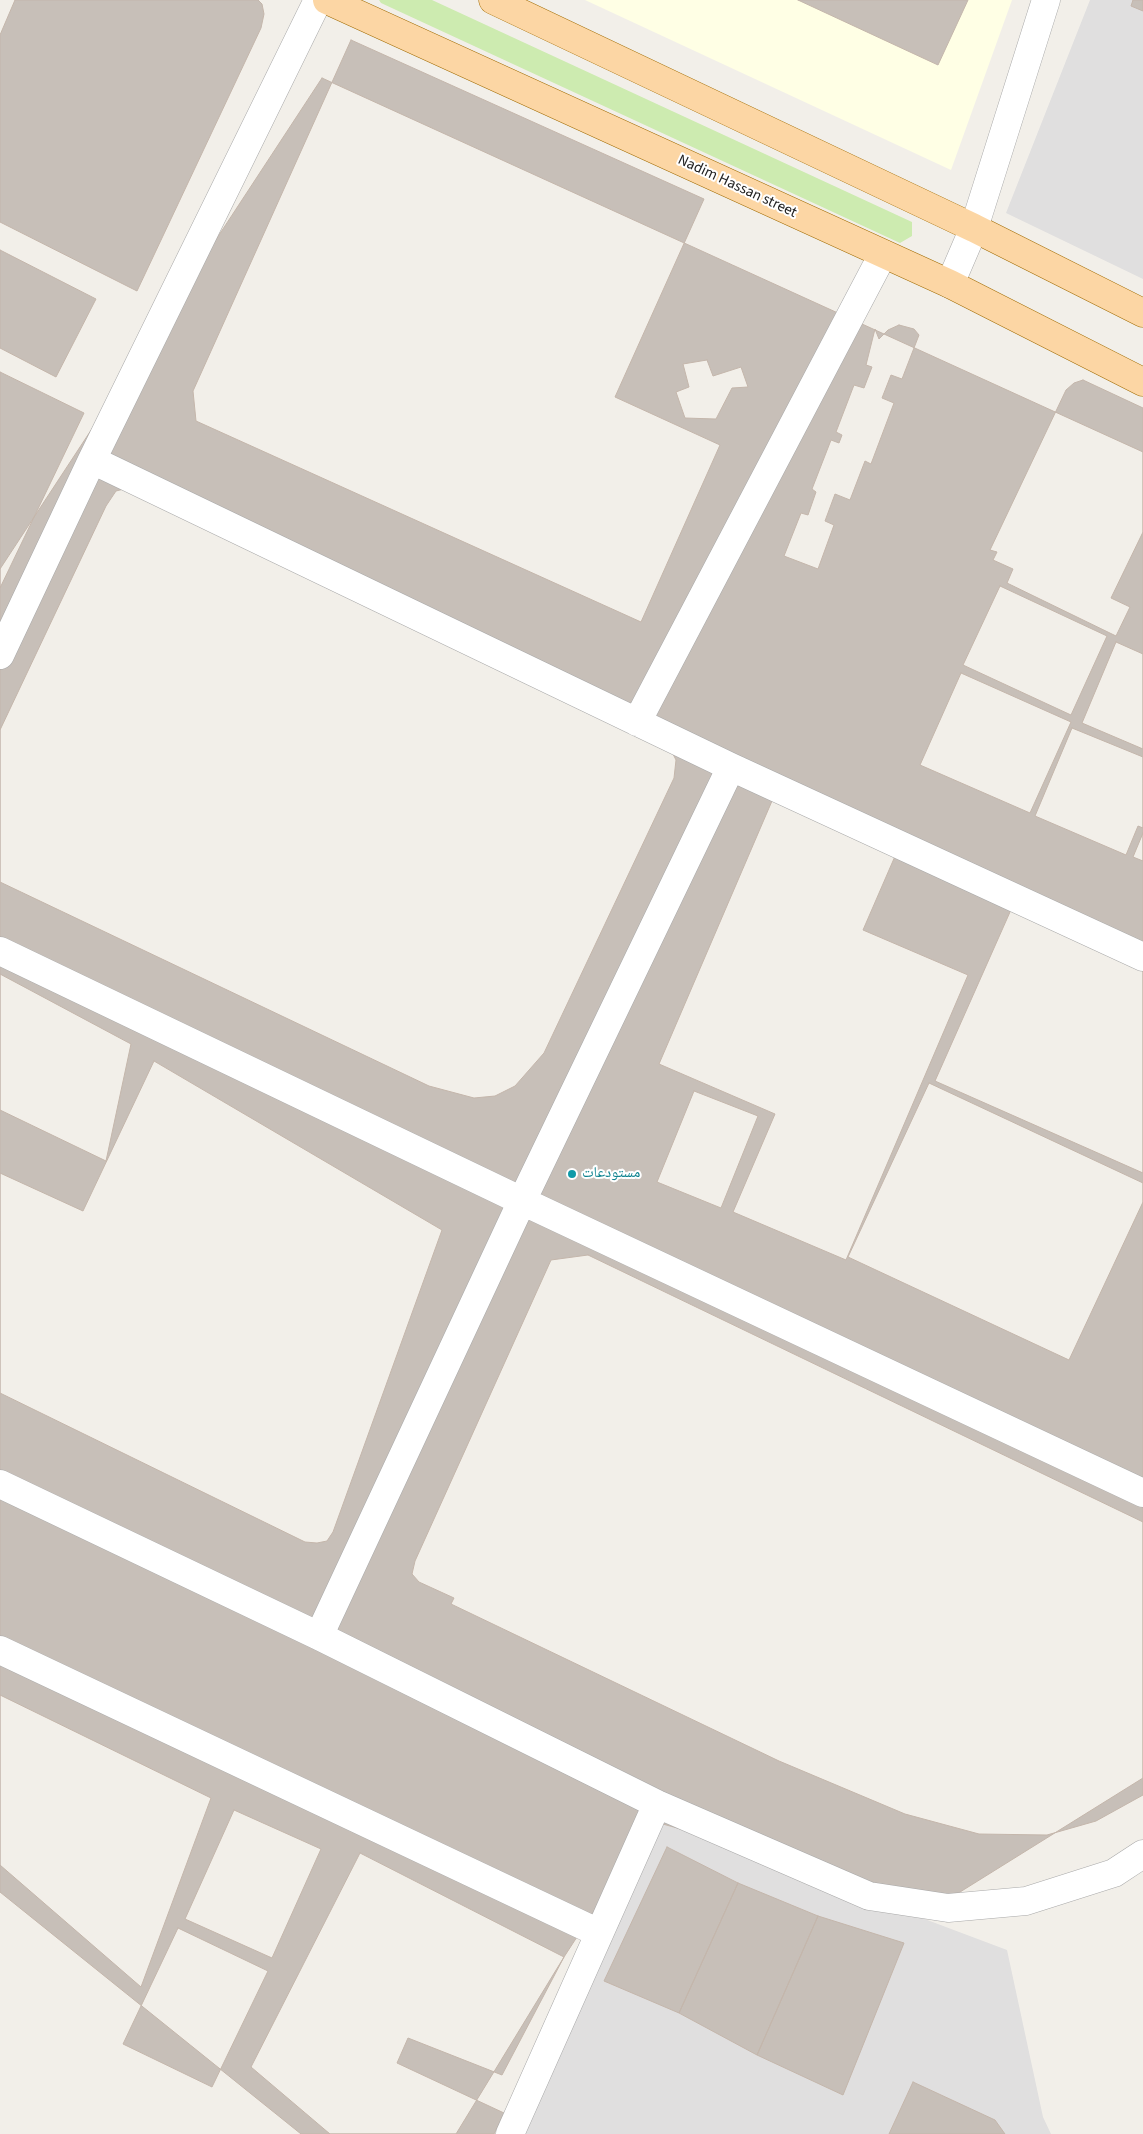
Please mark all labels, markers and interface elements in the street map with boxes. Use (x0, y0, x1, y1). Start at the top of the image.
street label: Nadim Hassan street (675, 152, 799, 222)
place label: مستودعات (582, 1165, 640, 1183)
marker: مستودعات (566, 1168, 578, 1180)

